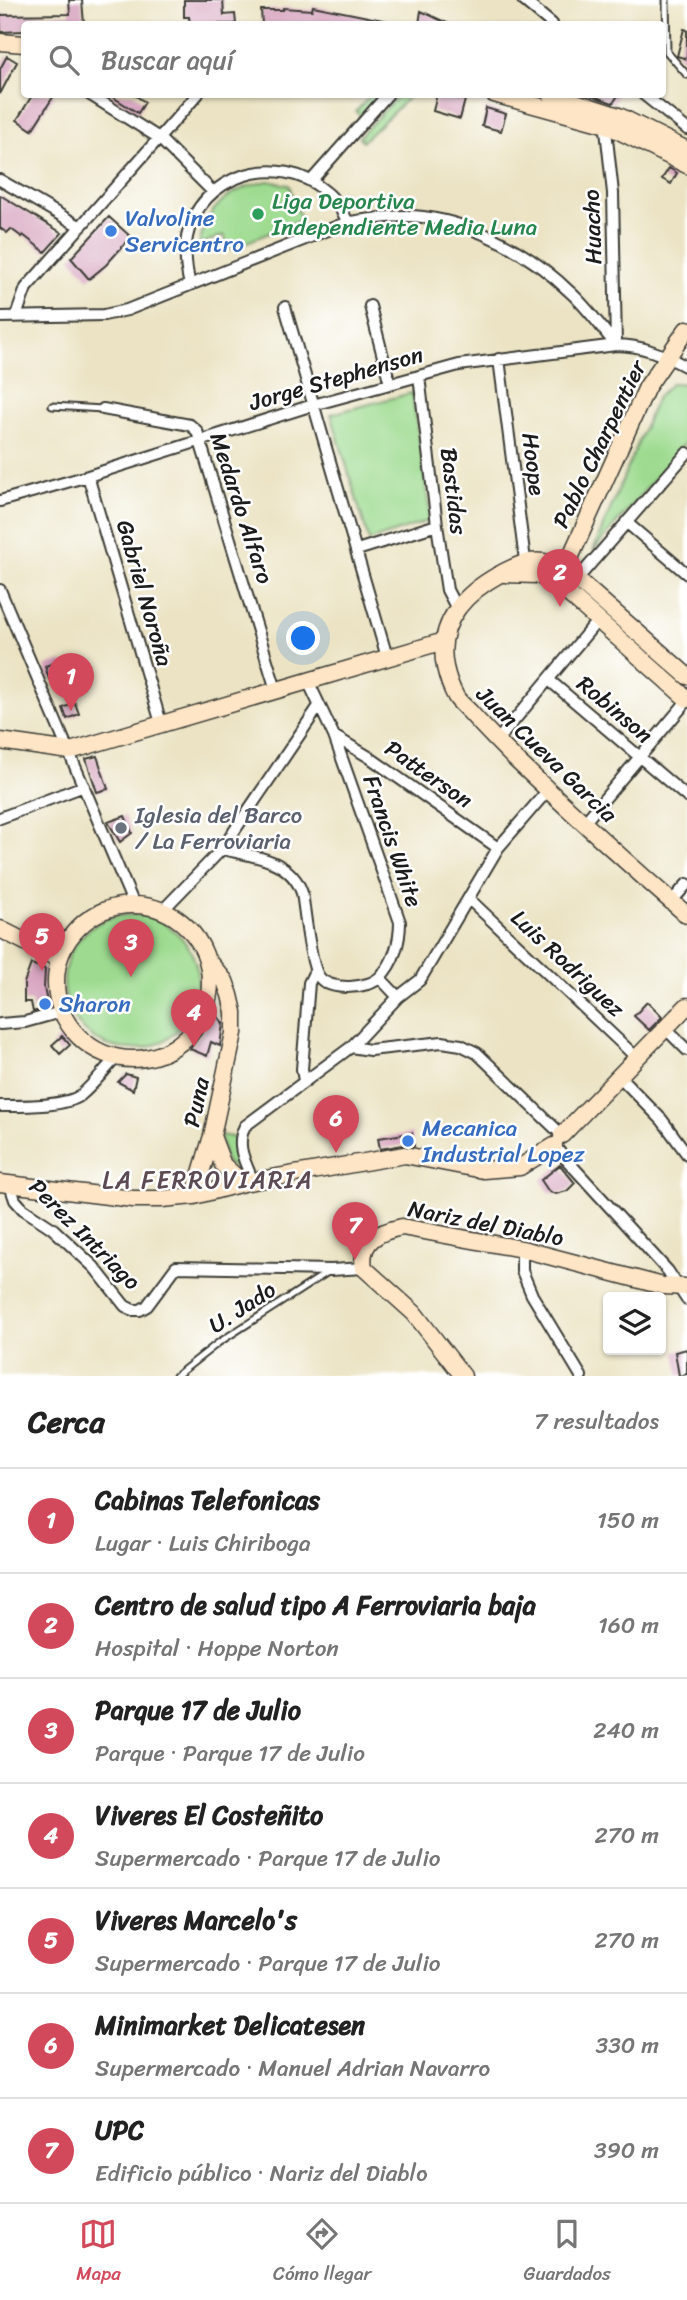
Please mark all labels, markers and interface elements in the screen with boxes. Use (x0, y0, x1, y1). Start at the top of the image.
search box (21, 21, 666, 98)
text: Buscar aquí (101, 37, 234, 83)
icon: search (45, 41, 83, 79)
place label: Liga Deportiva Independiente Media Luna (271, 181, 537, 248)
street label: Huacho (571, 189, 614, 265)
place label: Valvoline Servicentro (125, 198, 244, 265)
marker: Liga Deportiva Independiente Media Luna (250, 206, 266, 222)
marker: Valvoline Servicentro (103, 223, 119, 239)
street label: Jorge Stephenson (243, 334, 428, 423)
street label: Pablo Charpentier (541, 352, 659, 535)
street label: Medardo Alfaro (198, 427, 285, 590)
street label: Hoope (509, 430, 558, 498)
street label: Bastidas (428, 445, 479, 537)
street label: Gabriel Noroña (104, 515, 185, 672)
pin: 2 (537, 549, 583, 607)
your location (286, 621, 320, 655)
pin: 1 (48, 653, 94, 711)
street label: Robinson (567, 665, 662, 754)
street label: Juan Cueva Garcia (465, 675, 628, 833)
street label: Patterson (376, 729, 482, 820)
street label: Francis White (351, 769, 434, 913)
place label: Iglesia del Barco / La Ferroviaria (134, 795, 302, 862)
marker: Iglesia del Barco / La Ferroviaria (113, 820, 129, 836)
street label: Luis Rodriguez (501, 899, 635, 1029)
pin: 5 (19, 913, 65, 971)
pin: 3 (108, 919, 154, 977)
place label: Sharon (59, 984, 131, 1025)
pin: 4 (171, 989, 217, 1047)
marker: Sharon (37, 996, 53, 1012)
street label: Puna (171, 1073, 222, 1131)
pin: 6 (313, 1095, 359, 1153)
place label: Mecanica Industrial Lopez (421, 1108, 586, 1175)
marker: Mecanica Industrial Lopez (400, 1133, 416, 1149)
district label: LA FERROVIARIA (102, 1159, 314, 1201)
street label: Perez Intriago (19, 1168, 151, 1300)
street label: Nariz del Diablo (405, 1188, 567, 1259)
pin: 7 (332, 1202, 378, 1260)
street label: U. Jado (200, 1270, 285, 1345)
map controls (603, 1292, 666, 1355)
button: layers (603, 1292, 666, 1355)
text: Cerca (28, 1395, 104, 1449)
text: 7 resultados (534, 1401, 659, 1442)
text: Cabinas Telefonicas (95, 1477, 320, 1523)
text: 1 (46, 1500, 56, 1541)
text: 150 m (597, 1500, 659, 1541)
text: Lugar · Luis Chiriboga (95, 1523, 311, 1564)
text: Centro de salud tipo A Ferroviaria baja (95, 1582, 536, 1628)
text: 2 (44, 1605, 58, 1646)
text: 160 m (598, 1605, 659, 1646)
text: Hospital · Hoppe Norton (95, 1628, 339, 1669)
text: Parque 17 de Julio (95, 1687, 301, 1733)
text: 3 (45, 1710, 57, 1751)
text: 240 m (593, 1710, 659, 1751)
text: Parque · Parque 17 de Julio (95, 1733, 365, 1774)
text: Viveres El Costeñito (95, 1792, 323, 1838)
text: 4 (44, 1815, 58, 1856)
text: 270 m (594, 1815, 659, 1856)
text: Supermercado · Parque 17 de Julio (95, 1838, 440, 1879)
text: Viveres Marcelo's (95, 1897, 297, 1943)
text: 5 (44, 1920, 58, 1961)
text: 270 m (594, 1920, 659, 1961)
text: Supermercado · Parque 17 de Julio (95, 1943, 440, 1984)
text: Minimarket Delicatesen (95, 2002, 365, 2048)
text: 6 (44, 2025, 58, 2066)
text: 330 m (596, 2025, 659, 2066)
text: Supermercado · Manuel Adrian Navarro (95, 2048, 490, 2089)
text: UPC (95, 2107, 144, 2153)
text: 7 (44, 2130, 58, 2171)
text: 390 m (594, 2130, 659, 2171)
text: Edificio público · Nariz del Diablo (95, 2153, 428, 2194)
tab: Mapa (76, 2215, 121, 2290)
tab: Cómo llegar (273, 2215, 371, 2290)
tab: Guardados (524, 2215, 611, 2290)

